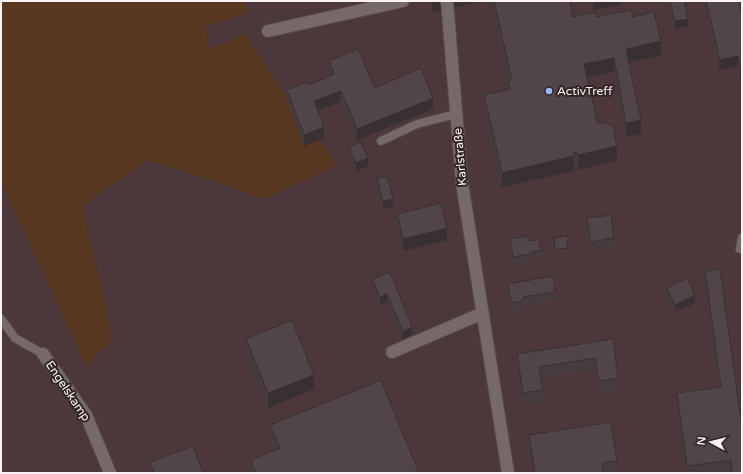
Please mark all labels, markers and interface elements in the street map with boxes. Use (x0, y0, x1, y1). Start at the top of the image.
place label: ActivTreff (557, 84, 613, 98)
marker: ActivTreff (544, 86, 554, 96)
street label: Karlstraße (450, 127, 470, 187)
street label: Engelskamp (43, 358, 93, 424)
north arrow (691, 422, 731, 462)
text: N (695, 436, 709, 446)

